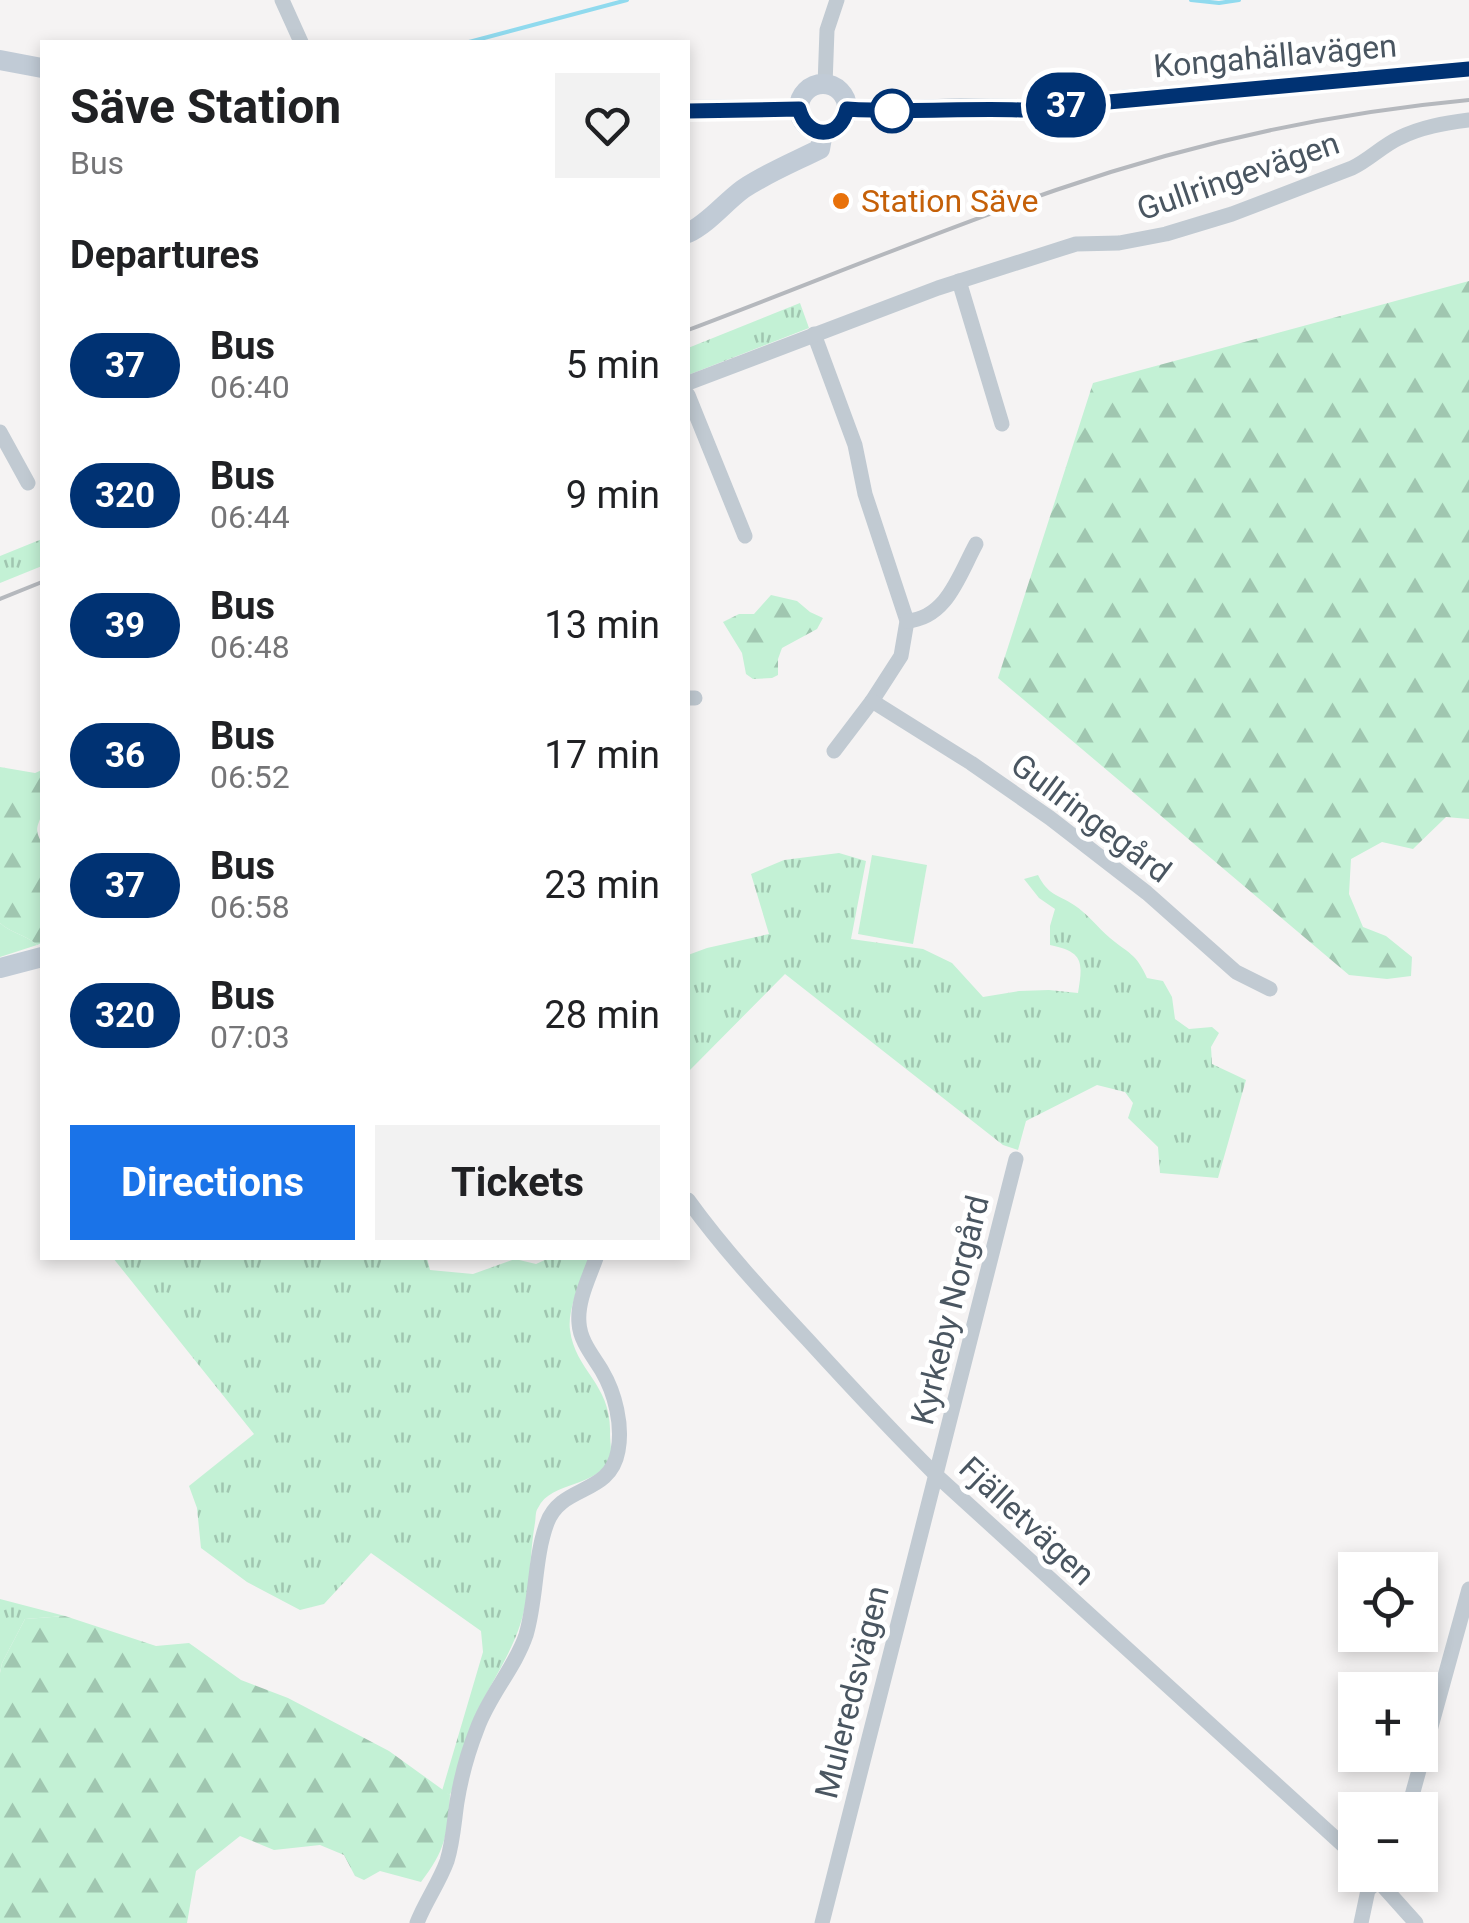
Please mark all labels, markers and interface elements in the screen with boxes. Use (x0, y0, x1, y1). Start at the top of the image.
street label: Kongahällavägen (1152, 26, 1398, 86)
line badge: 37 (1021, 72, 1111, 138)
button: heart (555, 73, 660, 178)
text: Säve Station (70, 78, 341, 135)
text: 37 (1046, 85, 1086, 126)
unlabelled marker (871, 90, 913, 132)
street label: Gullringevägen (1132, 124, 1344, 228)
text: Bus (70, 144, 124, 182)
place label: Station Säve (861, 182, 1038, 220)
marker: Station Säve (830, 190, 852, 212)
text: Departures (70, 233, 260, 277)
text: Bus (210, 324, 275, 368)
text: 5 min (566, 343, 660, 387)
text: 37 (105, 345, 145, 386)
text: 06:40 (210, 368, 290, 406)
text: Bus (210, 454, 275, 498)
text: 9 min (566, 473, 660, 517)
text: 320 (95, 475, 155, 516)
text: 06:44 (210, 498, 290, 536)
text: Bus (210, 584, 275, 628)
text: 13 min (544, 603, 660, 647)
text: 39 (105, 605, 145, 646)
text: 06:48 (210, 628, 290, 666)
text: Bus (210, 714, 275, 758)
text: 17 min (544, 733, 660, 777)
text: 36 (105, 735, 145, 776)
street label: Gullringegård (1004, 746, 1178, 890)
text: 06:52 (210, 758, 290, 796)
text: Bus (210, 844, 275, 888)
text: 23 min (544, 863, 660, 907)
text: 37 (105, 865, 145, 906)
text: 06:58 (210, 888, 290, 926)
text: Bus (210, 974, 275, 1018)
text: 28 min (544, 993, 660, 1037)
text: 320 (95, 995, 155, 1036)
text: 07:03 (210, 1018, 290, 1056)
button: Directions (70, 1125, 355, 1240)
button: Tickets (375, 1125, 660, 1240)
street label: Kyrkeby Norgård (903, 1191, 997, 1429)
street label: Fjälletvägen (951, 1449, 1103, 1593)
map controls (1338, 1552, 1438, 1892)
button: locate (1338, 1552, 1438, 1652)
street label: Muleredsvägen (807, 1582, 897, 1802)
button: + (1338, 1672, 1438, 1772)
button: − (1338, 1792, 1438, 1892)

